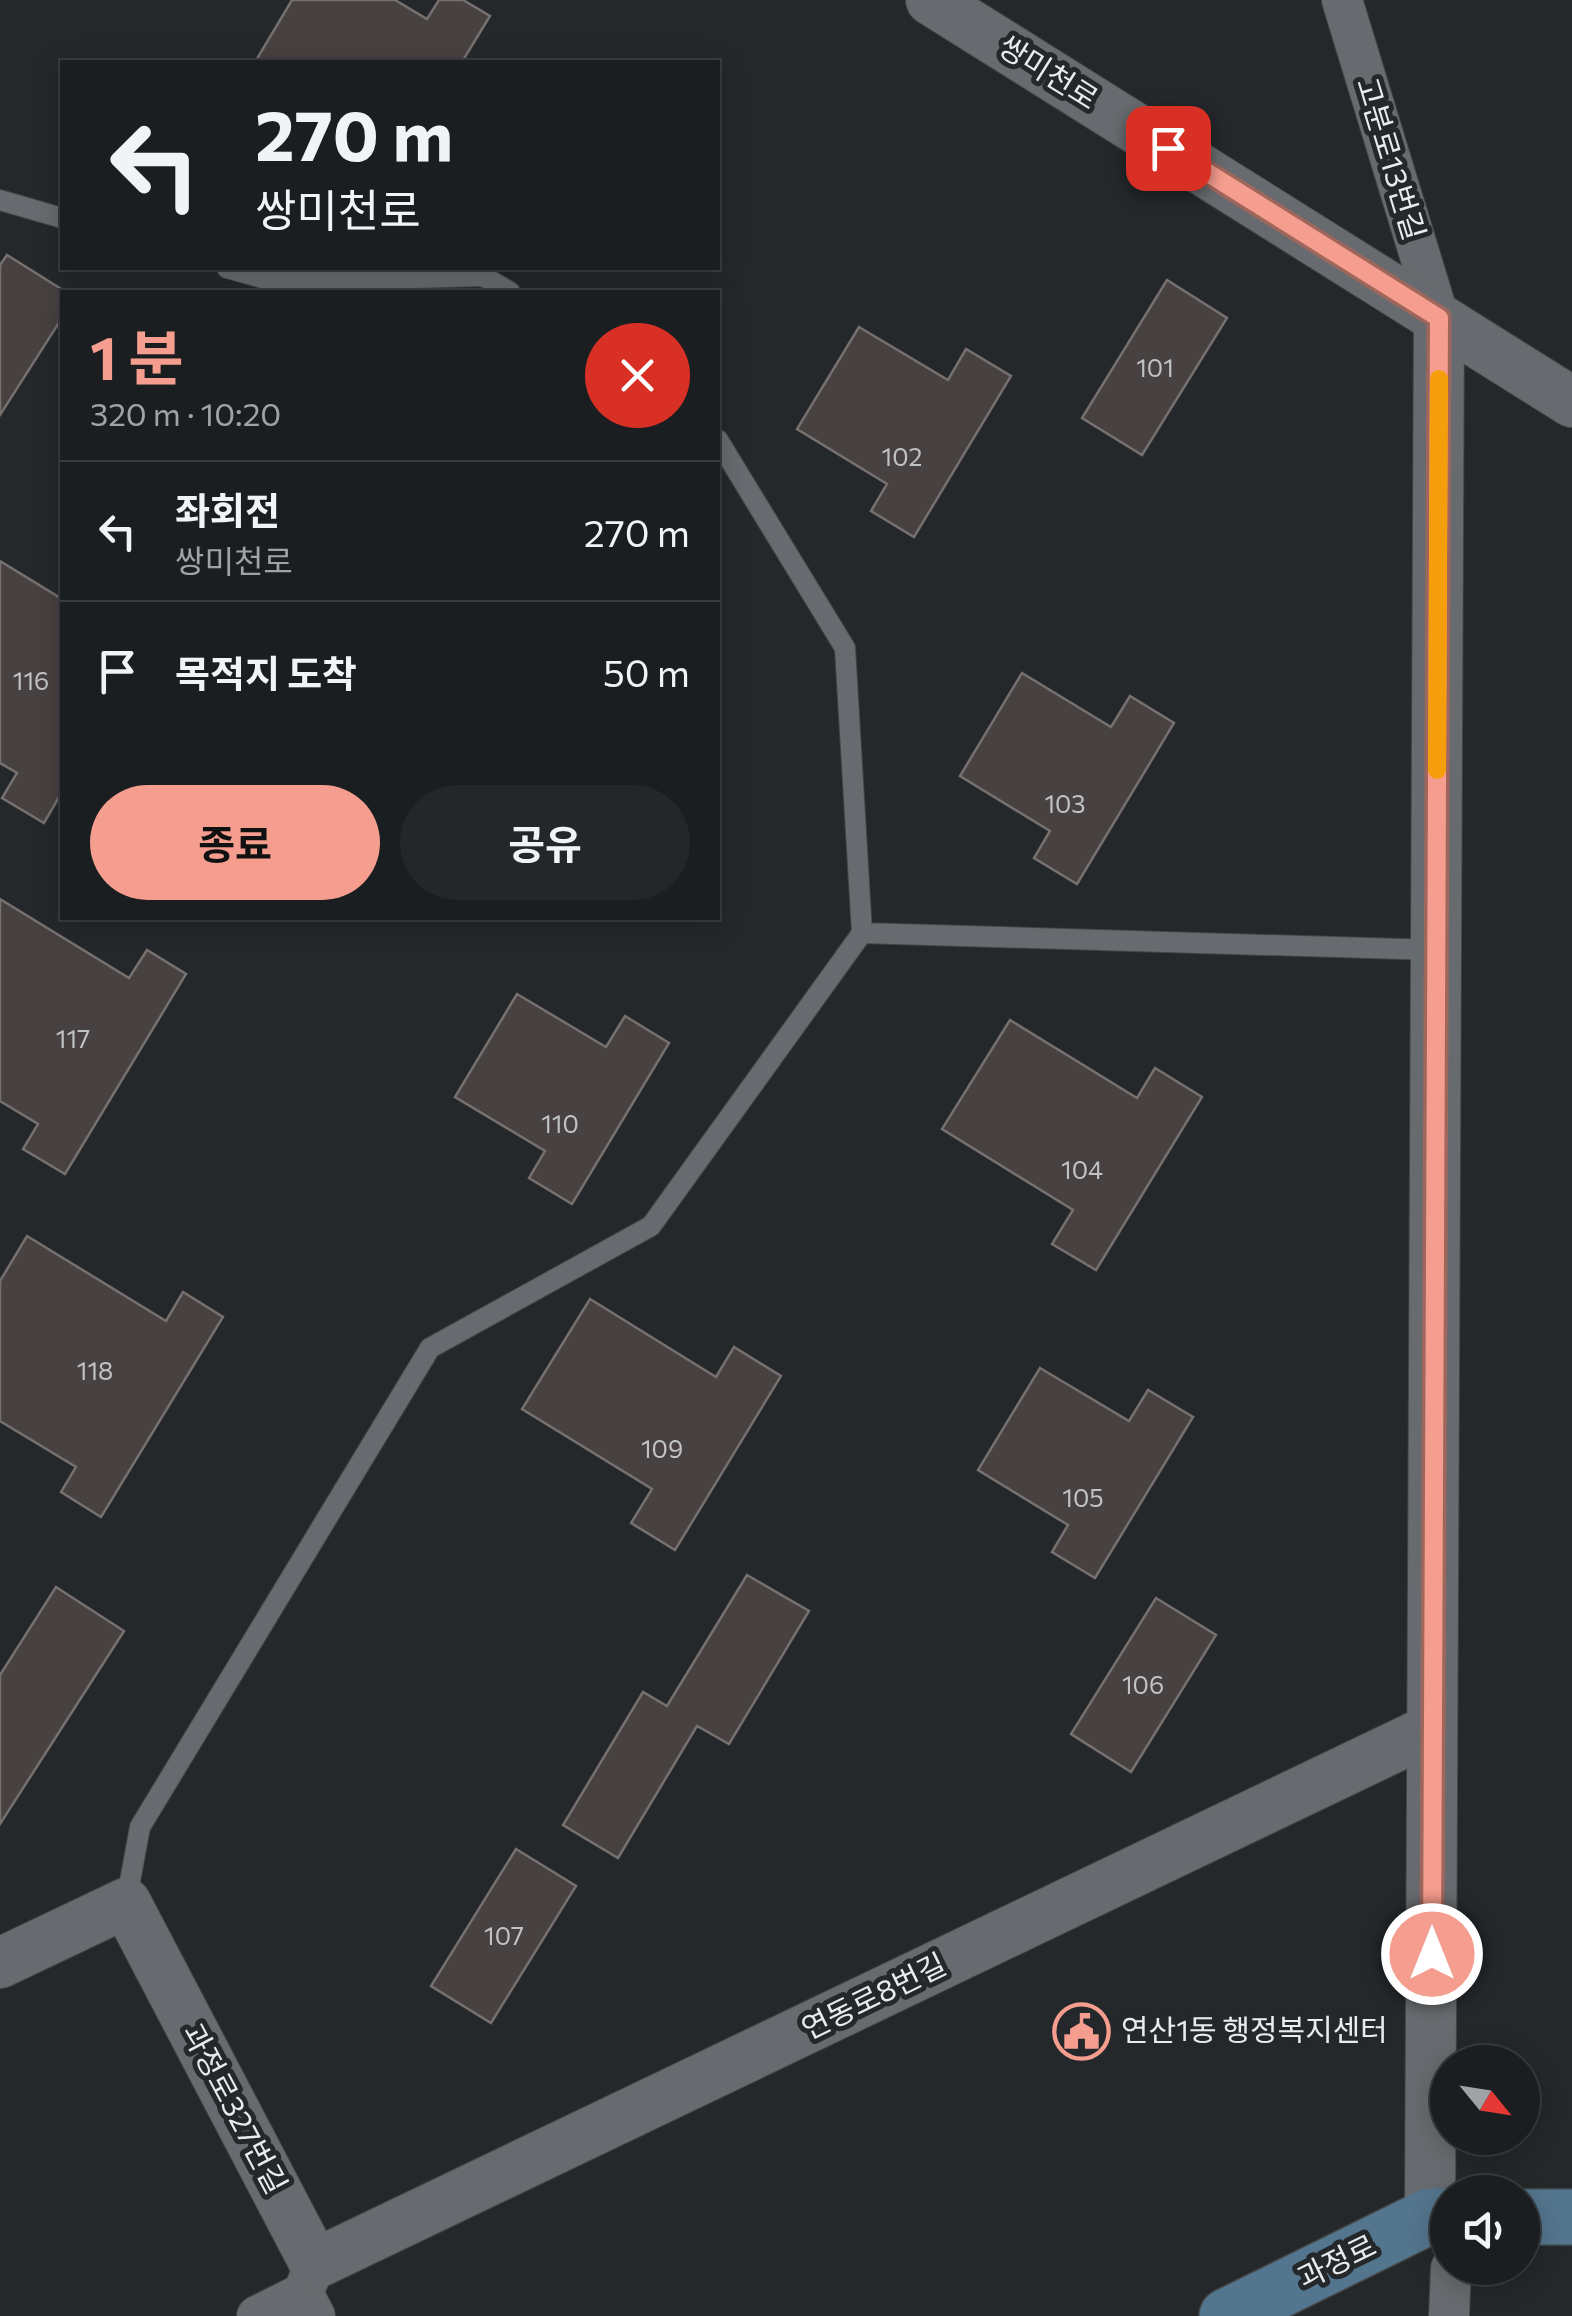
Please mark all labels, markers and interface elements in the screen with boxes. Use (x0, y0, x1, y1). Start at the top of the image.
street label: 쌍미천로 (993, 26, 1106, 116)
street label: 고분로13번길 (1350, 73, 1435, 244)
text: 270 m (255, 90, 453, 175)
icon: left (90, 100, 220, 230)
pin (1126, 106, 1211, 191)
icon: arrive (1141, 121, 1196, 176)
text: 쌍미천로 (255, 181, 421, 236)
text: 1 분 (90, 319, 184, 392)
button: close (585, 323, 690, 428)
house number: 101 (1136, 352, 1174, 382)
text: 320 m · 10:20 (90, 393, 281, 433)
house number: 102 (882, 441, 922, 471)
text: 좌회전 (175, 486, 280, 533)
icon: left (90, 504, 145, 559)
text: 270 m (584, 508, 690, 555)
text: 쌍미천로 (175, 540, 293, 580)
icon: arrive (90, 644, 145, 699)
text: 50 m (603, 648, 690, 695)
text: 목적지 도착 (175, 649, 357, 696)
house number: 116 (13, 665, 49, 695)
button: 종료 (90, 785, 380, 900)
button: 공유 (400, 785, 690, 900)
house number: 103 (1044, 788, 1086, 818)
house number: 117 (56, 1023, 90, 1053)
house number: 110 (541, 1108, 579, 1138)
house number: 104 (1061, 1154, 1103, 1184)
house number: 118 (77, 1355, 113, 1385)
house number: 109 (641, 1433, 683, 1463)
house number: 105 (1062, 1482, 1104, 1512)
house number: 106 (1122, 1669, 1164, 1699)
position arrow (1380, 1902, 1484, 2006)
house number: 107 (484, 1920, 524, 1950)
street label: 연동로8번길 (795, 1944, 951, 2046)
public building icon: 연산1동 행정복지센터 (1052, 2001, 1112, 2061)
place label: 연산1동 행정복지센터 (1121, 2010, 1388, 2047)
street label: 과정로327번길 (176, 2016, 297, 2199)
north arrow (1430, 2045, 1540, 2155)
map controls (1430, 2045, 1540, 2285)
button: sound (1430, 2175, 1540, 2285)
street label: 과정로 (1291, 2225, 1381, 2295)

